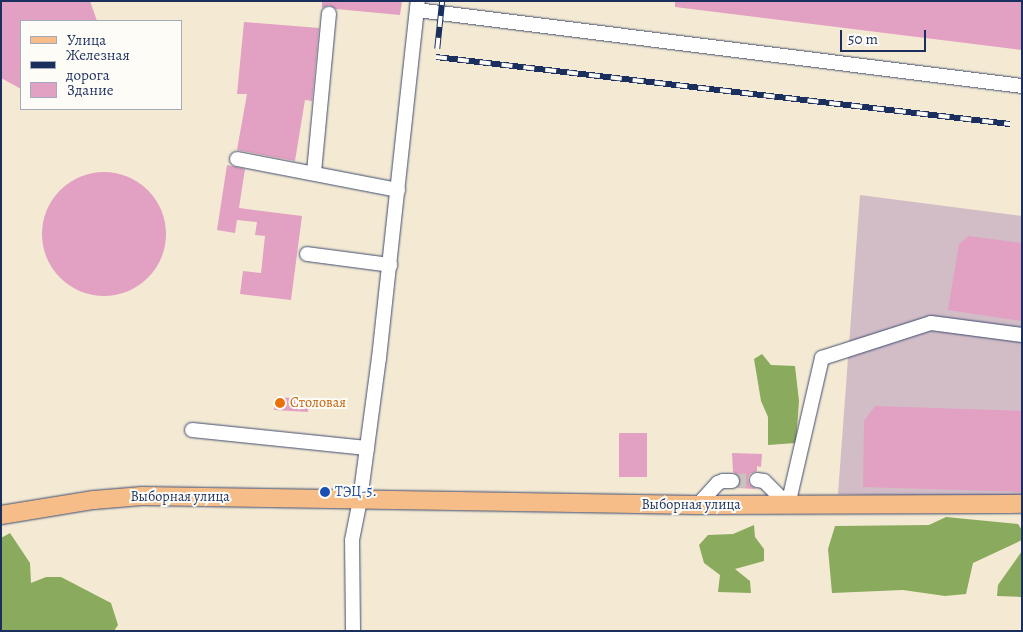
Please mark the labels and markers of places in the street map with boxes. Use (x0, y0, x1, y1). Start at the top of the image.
place label: Столовая (290, 395, 346, 411)
marker: Столовая (274, 397, 286, 409)
place label: ТЭЦ-5. (335, 484, 377, 500)
marker: ТЭЦ-5. (319, 486, 331, 498)

